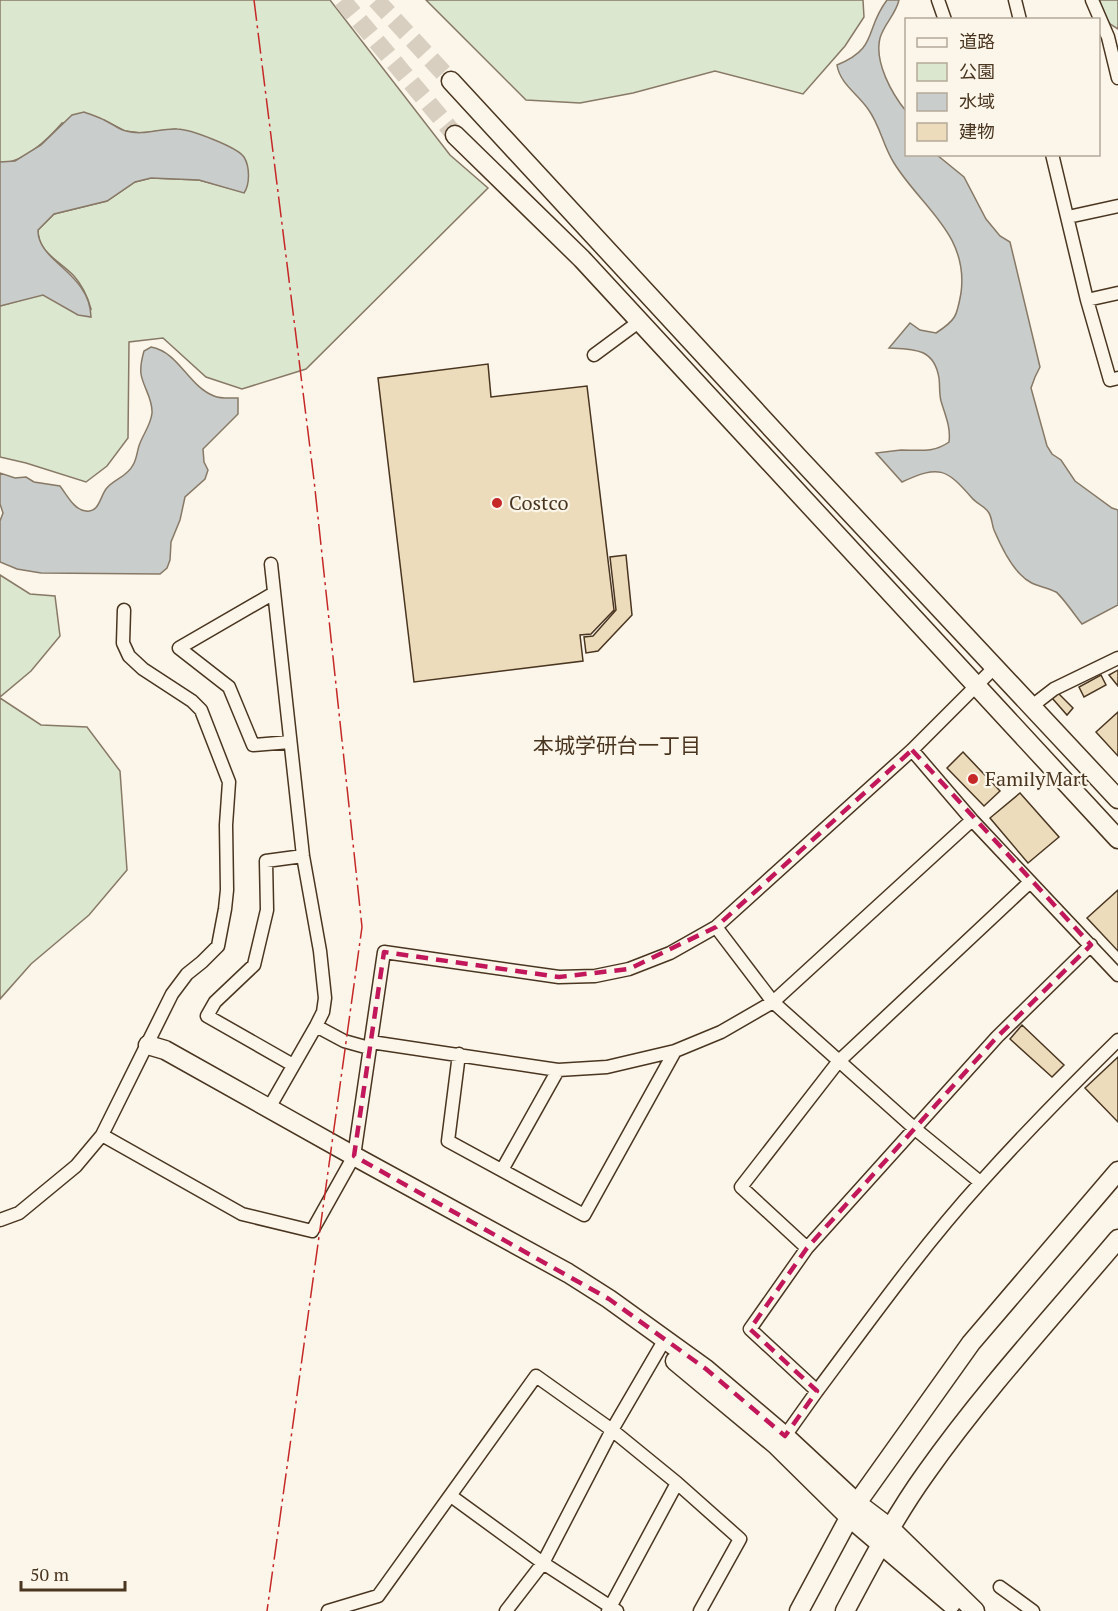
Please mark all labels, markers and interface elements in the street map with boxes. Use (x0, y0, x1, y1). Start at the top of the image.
legend (905, 18, 1100, 156)
text: 道路 (959, 29, 995, 53)
text: 公園 (959, 59, 995, 83)
text: 水域 (959, 89, 995, 113)
text: 建物 (959, 119, 995, 143)
place label: Costco (509, 489, 569, 516)
marker: Costco (490, 496, 504, 510)
district label: 本城学研台一丁目 (533, 731, 701, 759)
place label: FamilyMart (985, 765, 1088, 792)
marker: FamilyMart (966, 772, 980, 786)
scale bar (21, 1554, 124, 1592)
text: 50 m (30, 1562, 70, 1586)

